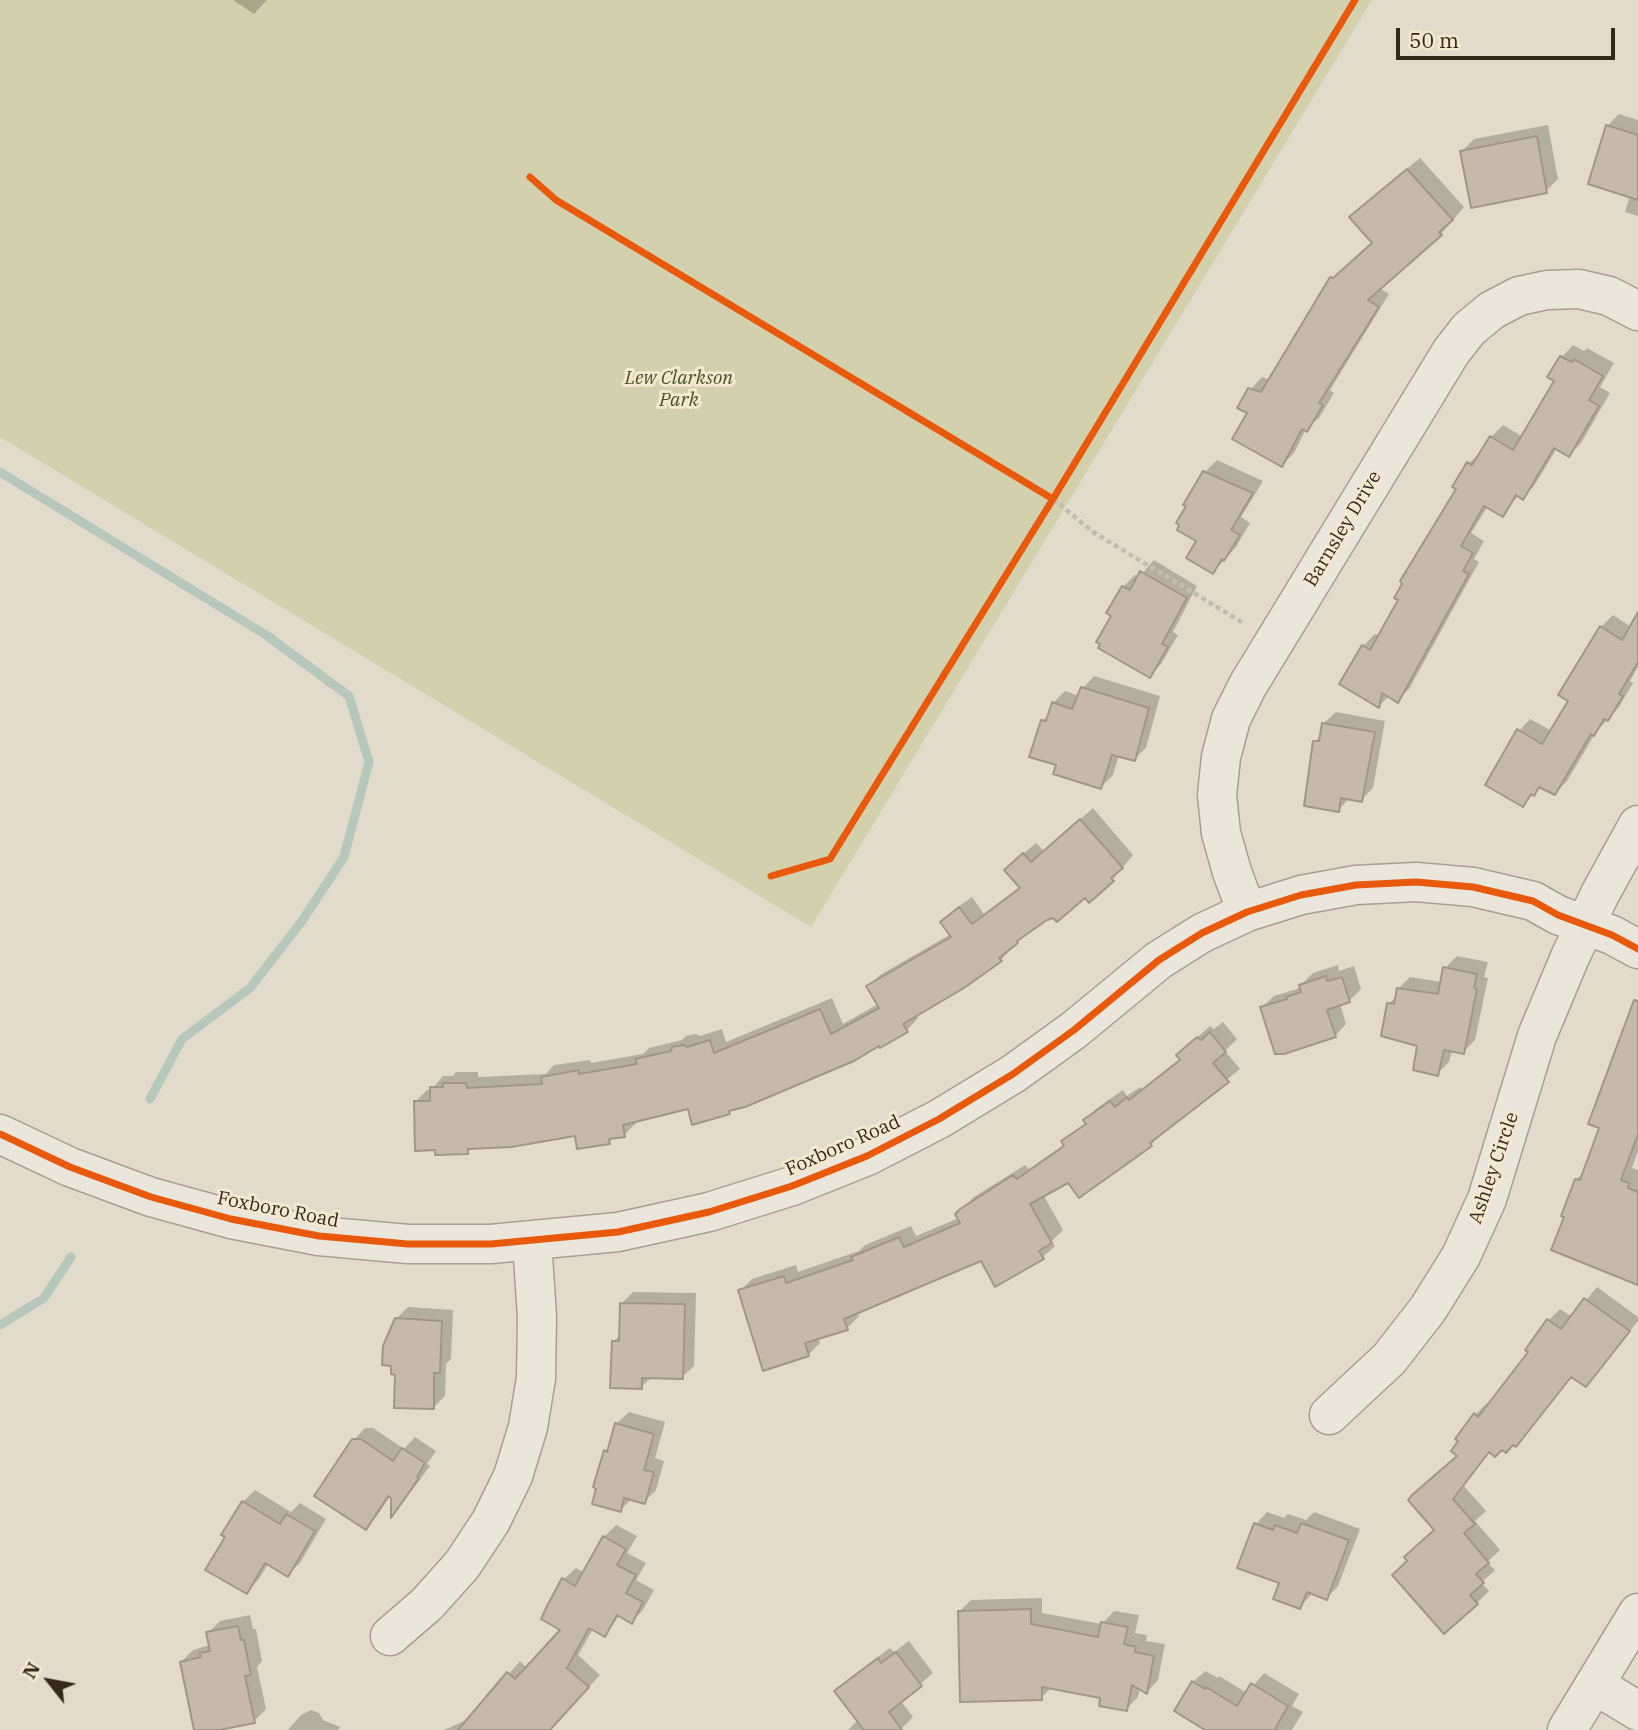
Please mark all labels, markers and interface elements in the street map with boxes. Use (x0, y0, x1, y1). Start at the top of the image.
scale bar (1400, 14, 1619, 58)
text: 50 m (1409, 26, 1459, 54)
park label: Lew Clarkson Park (625, 368, 733, 412)
street label: Barnsley Drive (1299, 467, 1387, 591)
street label: Ashley Circle (1464, 1109, 1524, 1227)
street label: Foxboro Road (782, 1111, 904, 1181)
street label: Foxboro Road (215, 1187, 341, 1233)
north arrow (14, 1646, 84, 1716)
text: N (17, 1658, 45, 1683)

